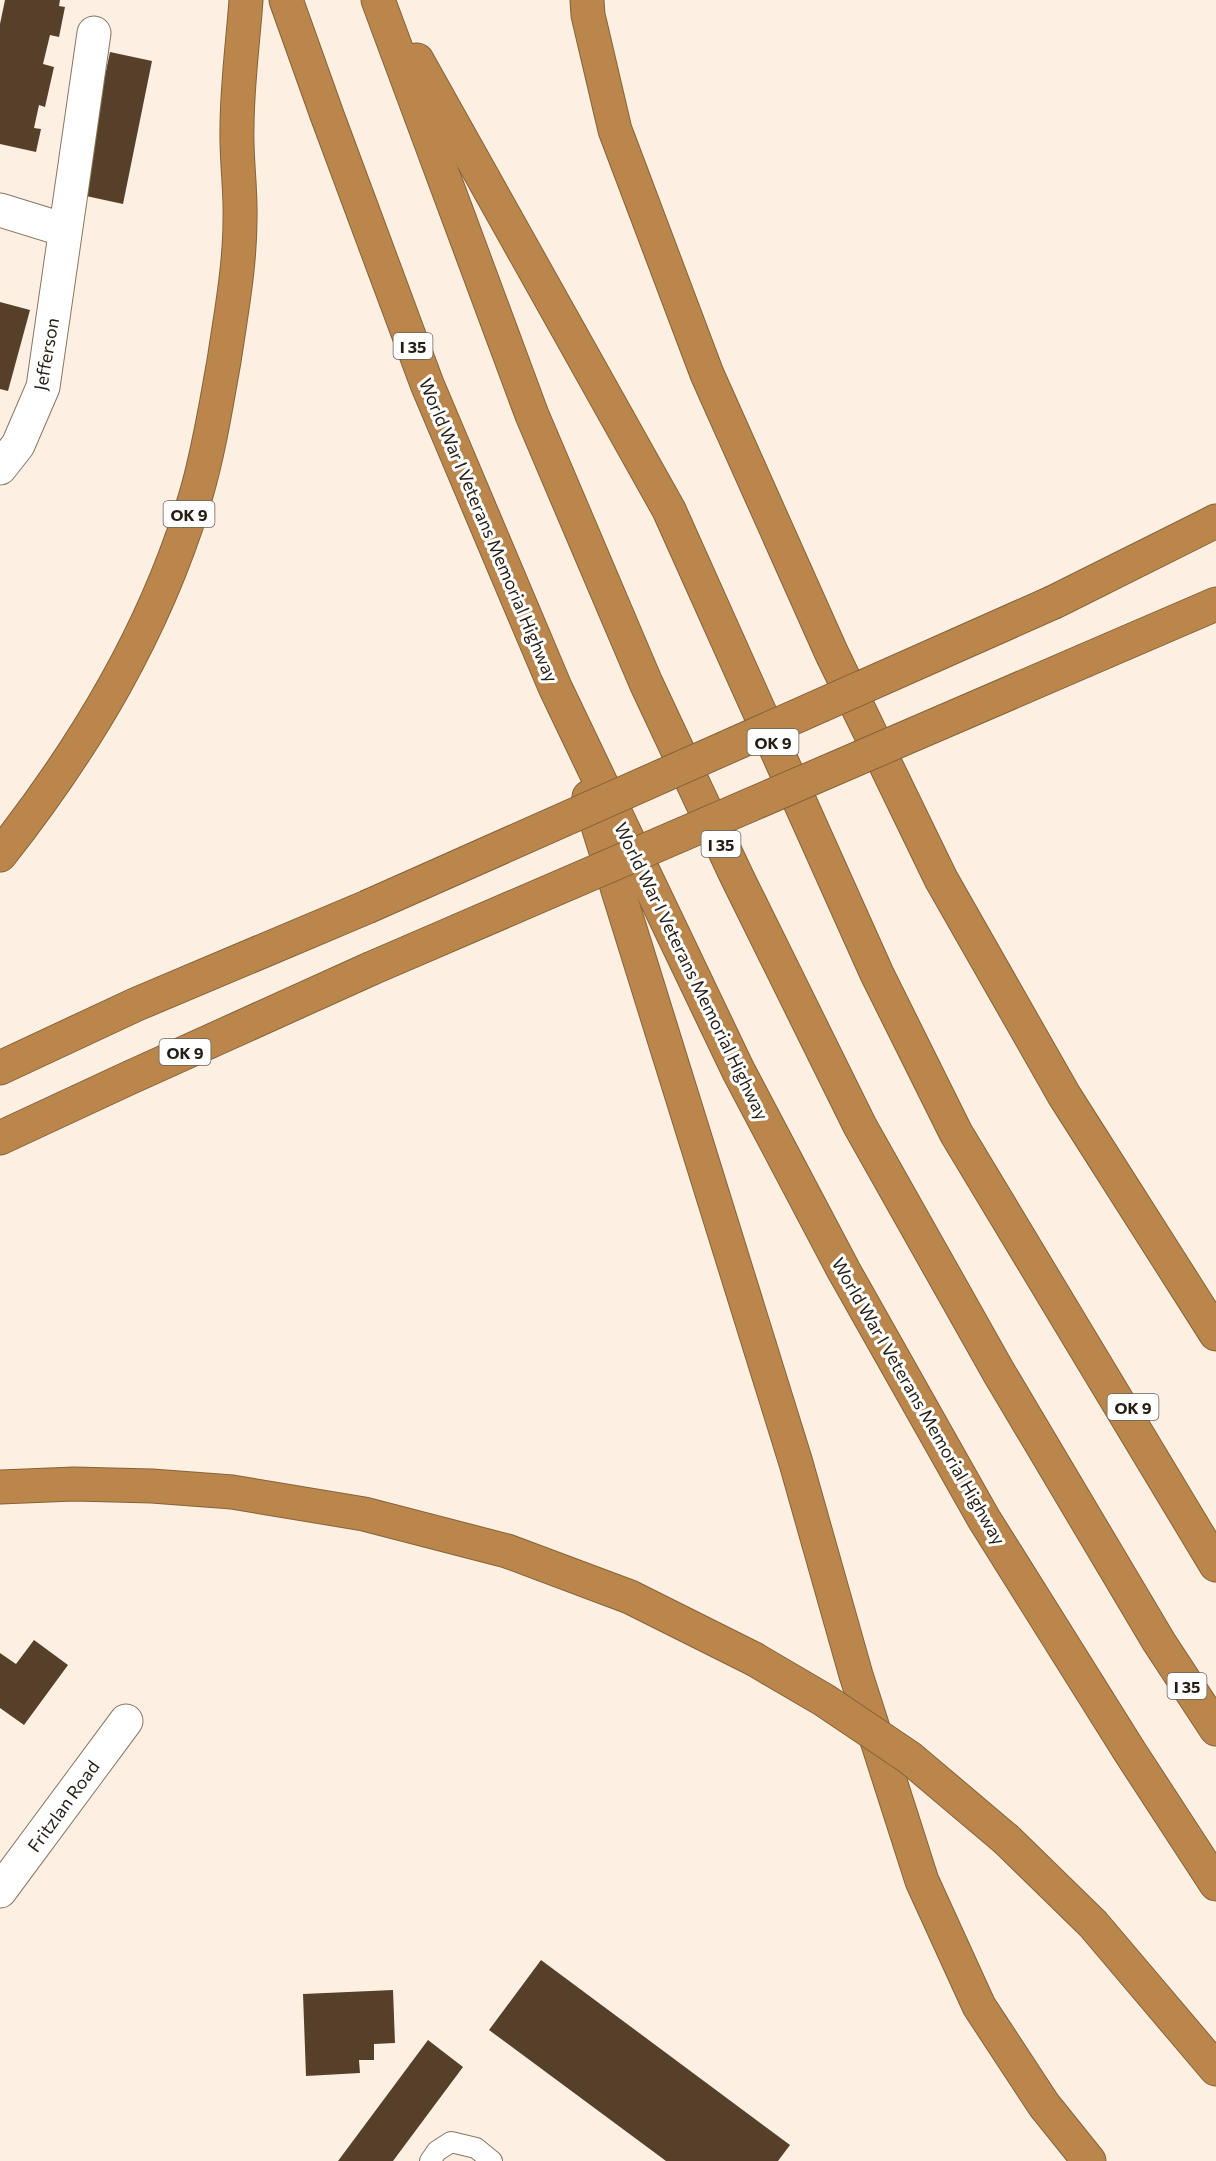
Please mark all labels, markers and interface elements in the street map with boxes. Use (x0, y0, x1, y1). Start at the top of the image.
street label: Jefferson (29, 316, 63, 392)
road number: I 35 (394, 333, 432, 359)
street label: World War I Veterans Memorial Highway (415, 375, 563, 685)
road number: OK 9 (164, 501, 214, 527)
road number: OK 9 (748, 729, 798, 755)
street label: World War I Veterans Memorial Highway (610, 819, 774, 1123)
road number: I 35 (702, 831, 740, 857)
road number: OK 9 (160, 1039, 210, 1065)
street label: World War I Veterans Memorial Highway (827, 1253, 1011, 1549)
road number: OK 9 (1108, 1394, 1158, 1420)
road number: I 35 (1168, 1673, 1206, 1699)
street label: Fritzlan Road (22, 1756, 104, 1856)

